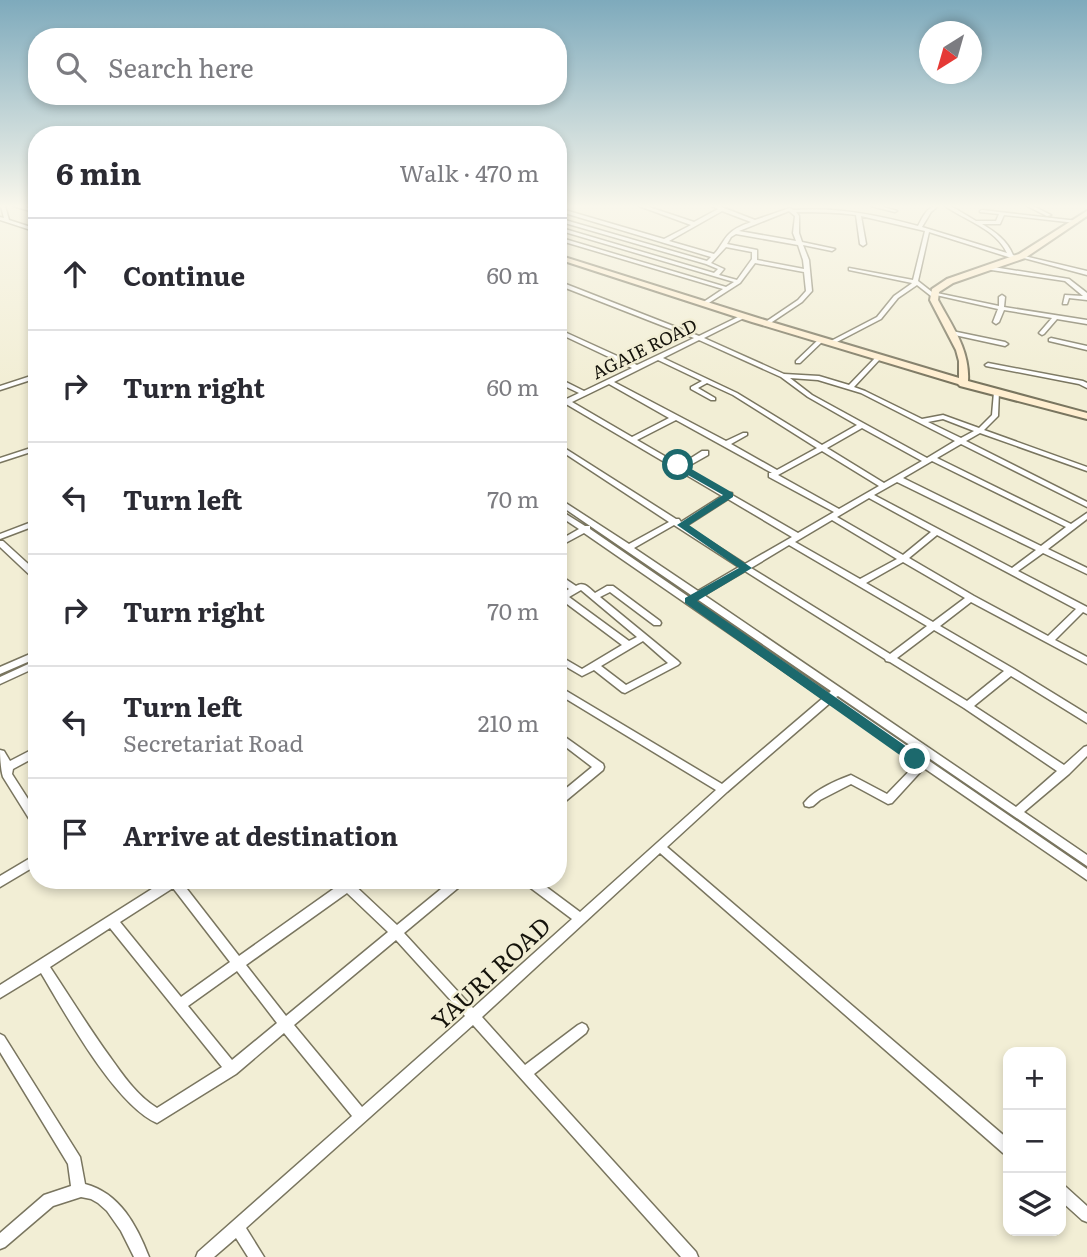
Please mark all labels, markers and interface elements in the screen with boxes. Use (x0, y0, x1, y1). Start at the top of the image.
north arrow (919, 21, 982, 84)
search box (28, 28, 567, 105)
text: Search here (108, 47, 254, 86)
icon: search (52, 48, 90, 86)
text: 6 min (56, 150, 141, 194)
text: Walk · 470 m (400, 155, 539, 189)
icon: ahead (56, 255, 94, 293)
text: Continue (123, 255, 245, 294)
text: 60 m (486, 257, 539, 291)
street label: AGAIE ROAD (587, 311, 701, 385)
icon: right (56, 367, 94, 405)
text: Turn right (123, 367, 265, 406)
text: 60 m (486, 369, 539, 403)
route start (662, 449, 693, 480)
icon: left (56, 479, 94, 517)
text: Turn left (123, 479, 242, 518)
text: 70 m (487, 481, 539, 515)
icon: right (56, 591, 94, 629)
text: Turn right (123, 591, 265, 630)
text: 70 m (487, 593, 539, 627)
text: Turn left (123, 686, 242, 725)
icon: left (56, 703, 94, 741)
text: 210 m (478, 705, 539, 739)
text: Secretariat Road (123, 725, 304, 759)
route end (899, 743, 930, 774)
icon: arrive (56, 815, 94, 853)
text: Arrive at destination (123, 815, 398, 854)
street label: YAURI ROAD (423, 907, 557, 1037)
map controls (1003, 1047, 1066, 1236)
button: + (1003, 1047, 1066, 1110)
button: − (1003, 1110, 1066, 1173)
button: layers (1003, 1173, 1066, 1236)

